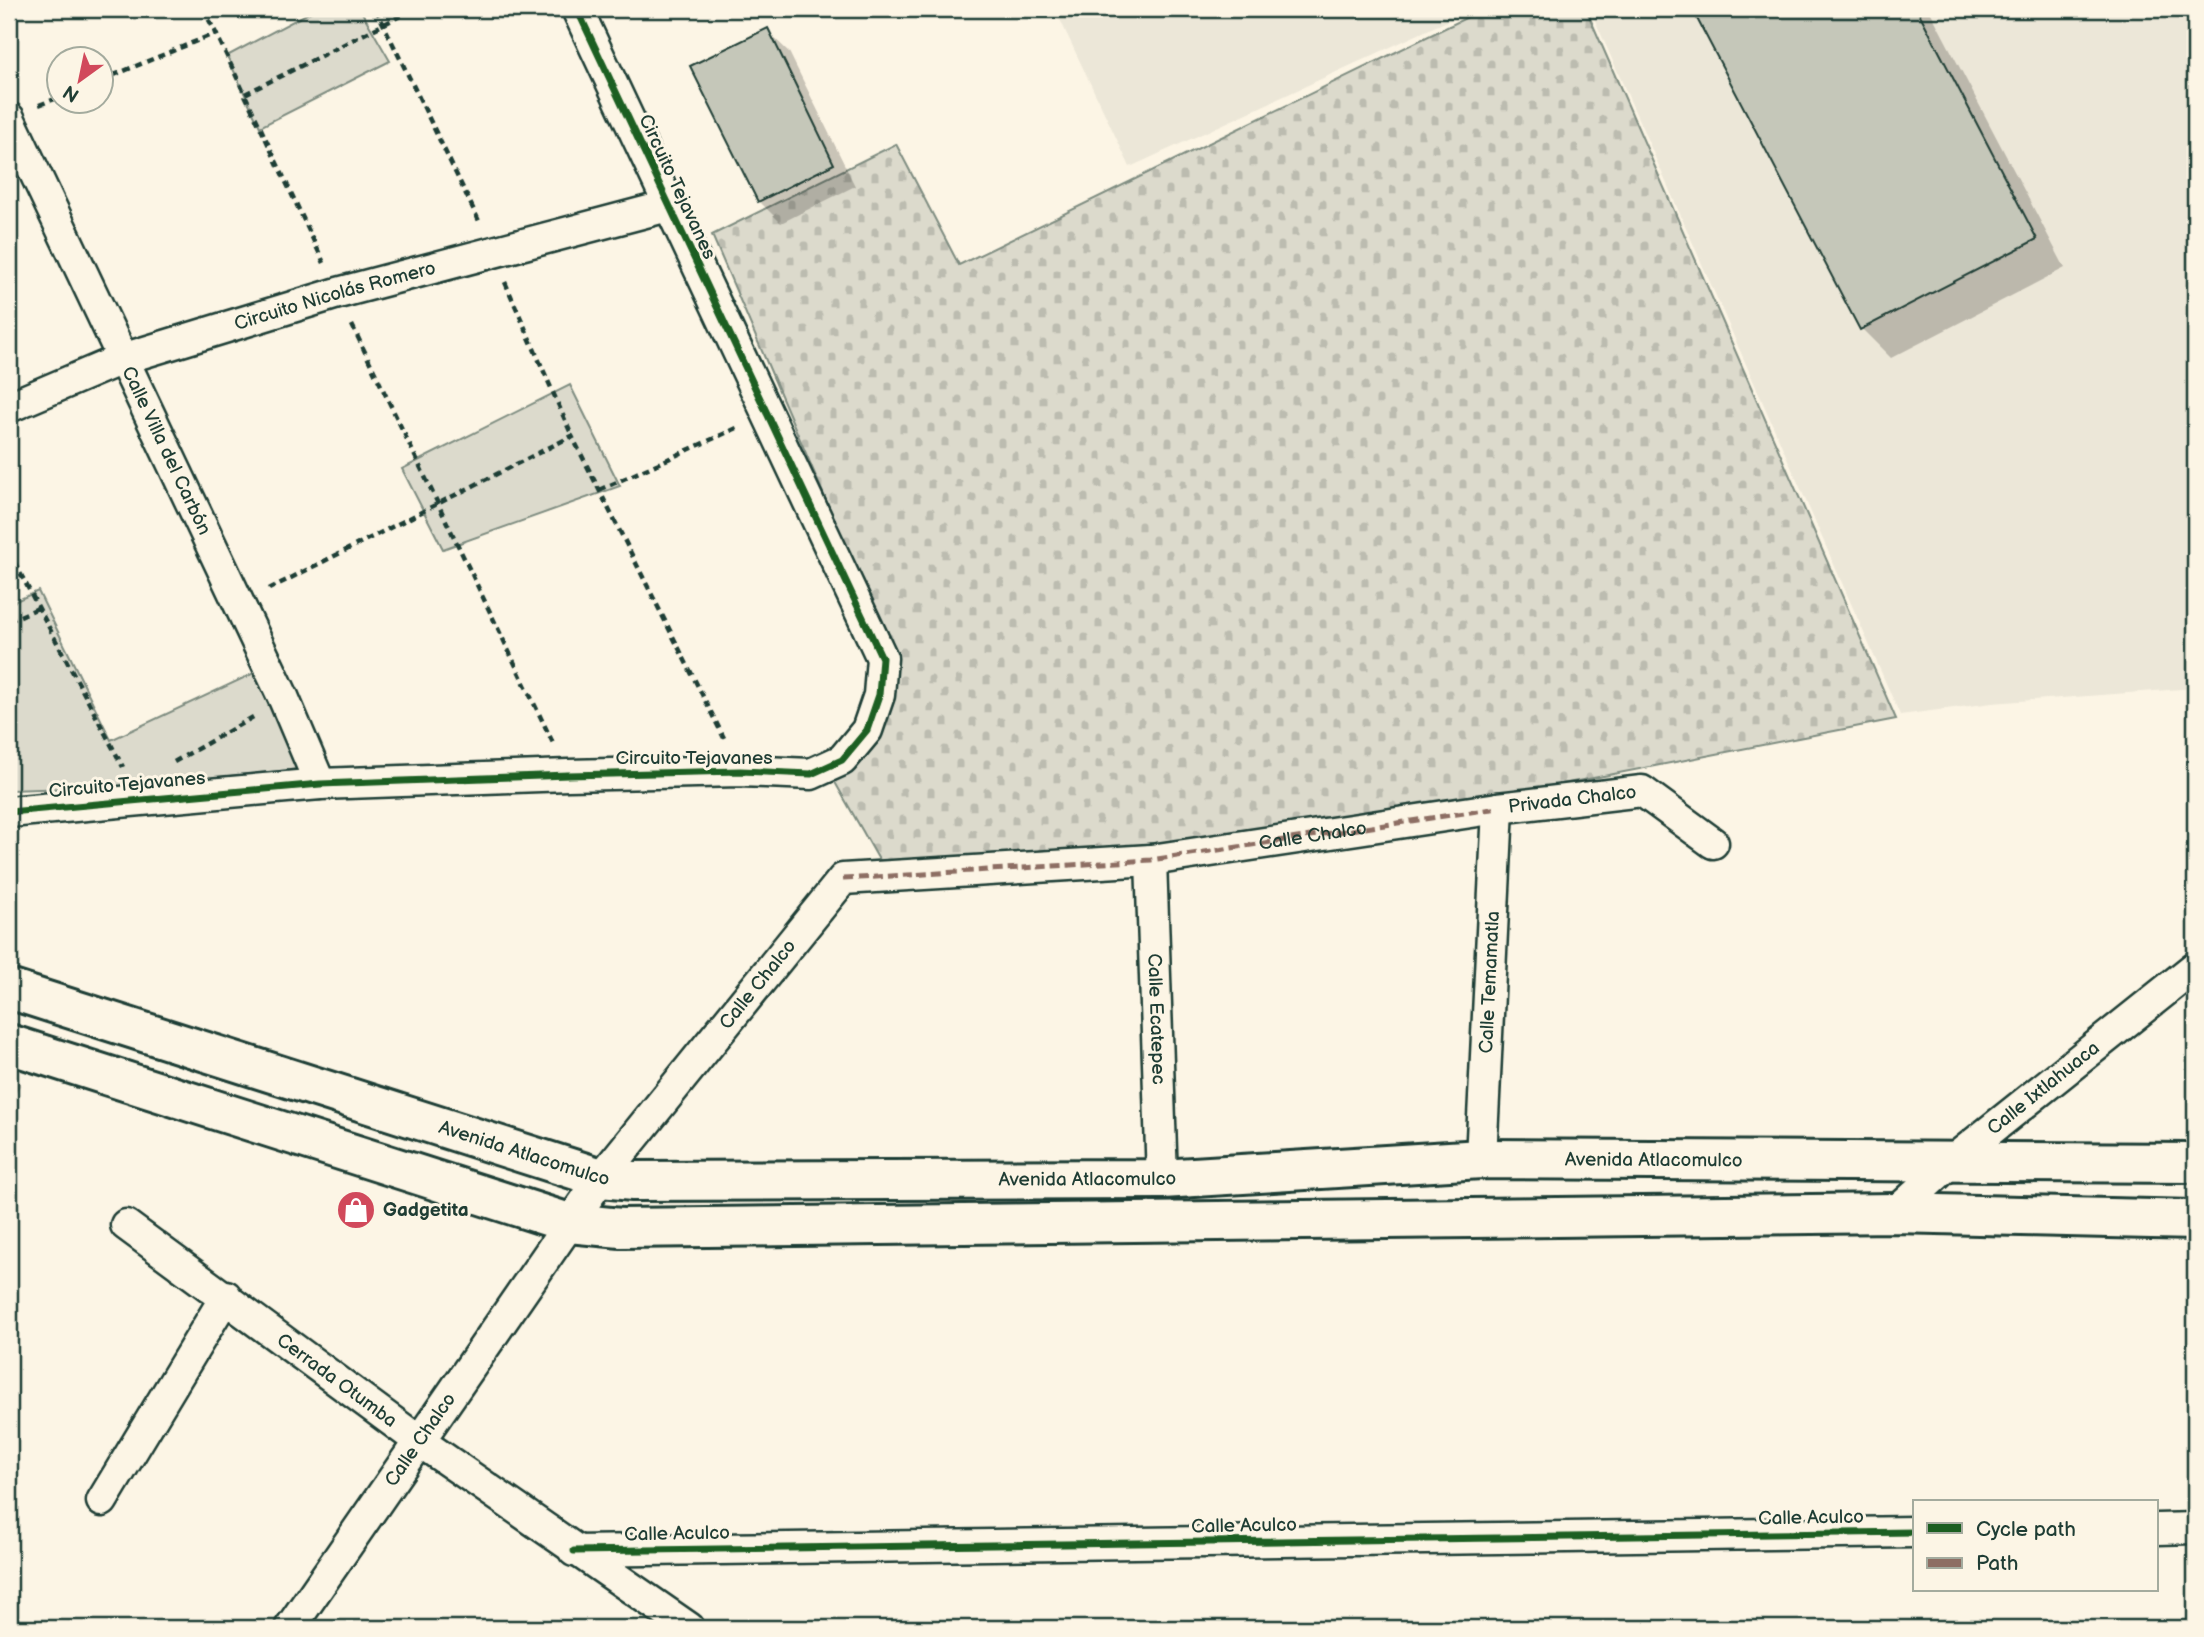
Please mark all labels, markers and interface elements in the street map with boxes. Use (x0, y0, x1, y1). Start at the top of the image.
north arrow (46, 46, 116, 116)
text: N (59, 79, 84, 107)
street label: Circuito Tejavanes (633, 111, 721, 263)
street label: Circuito Nicolás Romero (231, 256, 438, 336)
street label: Calle Villa del Carbón (117, 363, 216, 539)
street label: Circuito Tejavanes (615, 747, 773, 770)
street label: Circuito Tejavanes (48, 767, 206, 803)
street label: Privada Chalco (1507, 780, 1638, 818)
street label: Calle Chalco (1257, 816, 1368, 855)
street label: Calle Temamatla (1475, 910, 1505, 1054)
street label: Calle Chalco (714, 935, 801, 1034)
street label: Calle Ecatepec (1143, 953, 1170, 1085)
street label: Calle Ixtlahuaca (1983, 1036, 2104, 1140)
street label: Avenida Atlacomulco (436, 1116, 610, 1190)
street label: Avenida Atlacomulco (1565, 1148, 1743, 1172)
street label: Avenida Atlacomulco (998, 1167, 1177, 1191)
shop icon: Gadgetita (335, 1189, 377, 1231)
place label: Gadgetita (383, 1199, 469, 1222)
street label: Cerrada Otumba (272, 1329, 402, 1432)
street label: Calle Chalco (380, 1388, 461, 1491)
legend (1913, 1500, 2158, 1592)
street label: Calle Aculco (1758, 1506, 1864, 1530)
street label: Calle Aculco (1191, 1514, 1297, 1538)
text: Cycle path (1976, 1517, 2076, 1542)
street label: Calle Aculco (624, 1522, 730, 1546)
text: Path (1976, 1551, 2018, 1576)

